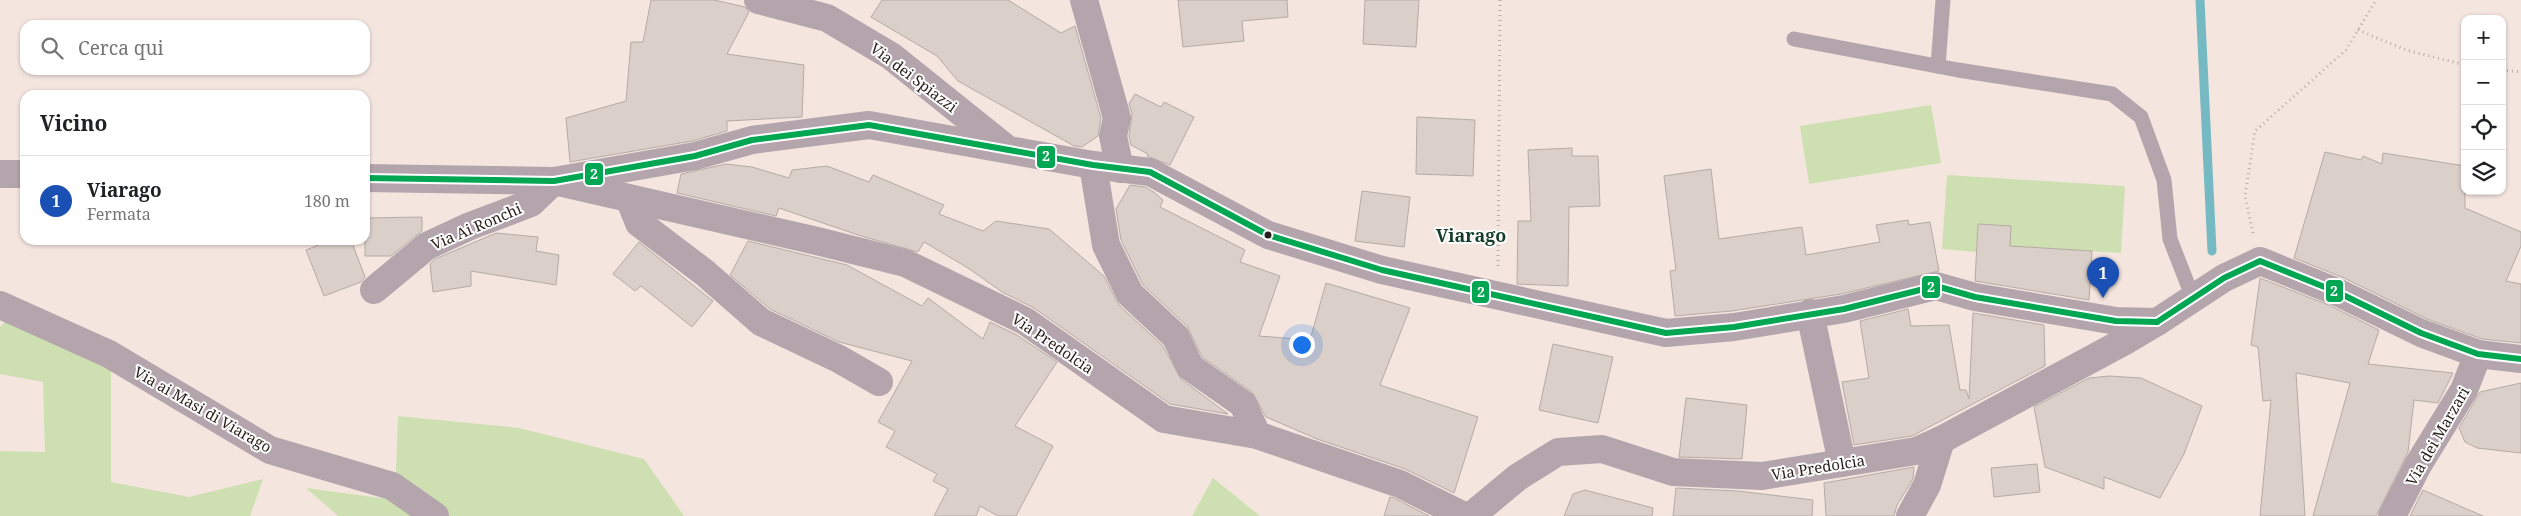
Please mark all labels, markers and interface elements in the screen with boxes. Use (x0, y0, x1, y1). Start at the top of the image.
map controls (2461, 15, 2506, 195)
button: + (2461, 15, 2506, 60)
search box (20, 20, 370, 75)
icon: search (38, 34, 66, 62)
text: Cerca qui (78, 35, 164, 61)
street label: Via dei Spiazzi (866, 38, 962, 116)
button: − (2461, 60, 2506, 105)
button: locate (2461, 105, 2506, 150)
text: Vicino (40, 109, 107, 137)
line badge: 2 (1036, 145, 1056, 169)
text: 2 (1042, 146, 1050, 165)
button: layers (2461, 150, 2506, 195)
line badge: 2 (584, 162, 604, 186)
text: 2 (590, 164, 598, 183)
text: Viarago (87, 177, 162, 203)
text: 1 (51, 190, 61, 212)
text: 180 m (304, 190, 350, 212)
street label: Via Ai Ronchi (428, 198, 524, 254)
text: Fermata (87, 203, 151, 225)
district label: Viarago (1436, 223, 1506, 247)
unlabelled marker (1263, 230, 1273, 240)
pin: 1 (2087, 257, 2119, 298)
line badge: 2 (1921, 275, 1941, 299)
text: 2 (1927, 277, 1935, 296)
line badge: 2 (2325, 279, 2344, 303)
line badge: 2 (1471, 280, 1490, 304)
text: 2 (2330, 281, 2338, 300)
text: 2 (1477, 282, 1485, 301)
street label: Via Predolcia (1008, 308, 1098, 378)
your location (1289, 332, 1315, 358)
street label: Via ai Masi di Viarago (131, 361, 275, 457)
street label: Via dei Marzari (2401, 383, 2473, 489)
street label: Via Predolcia (1770, 450, 1866, 484)

